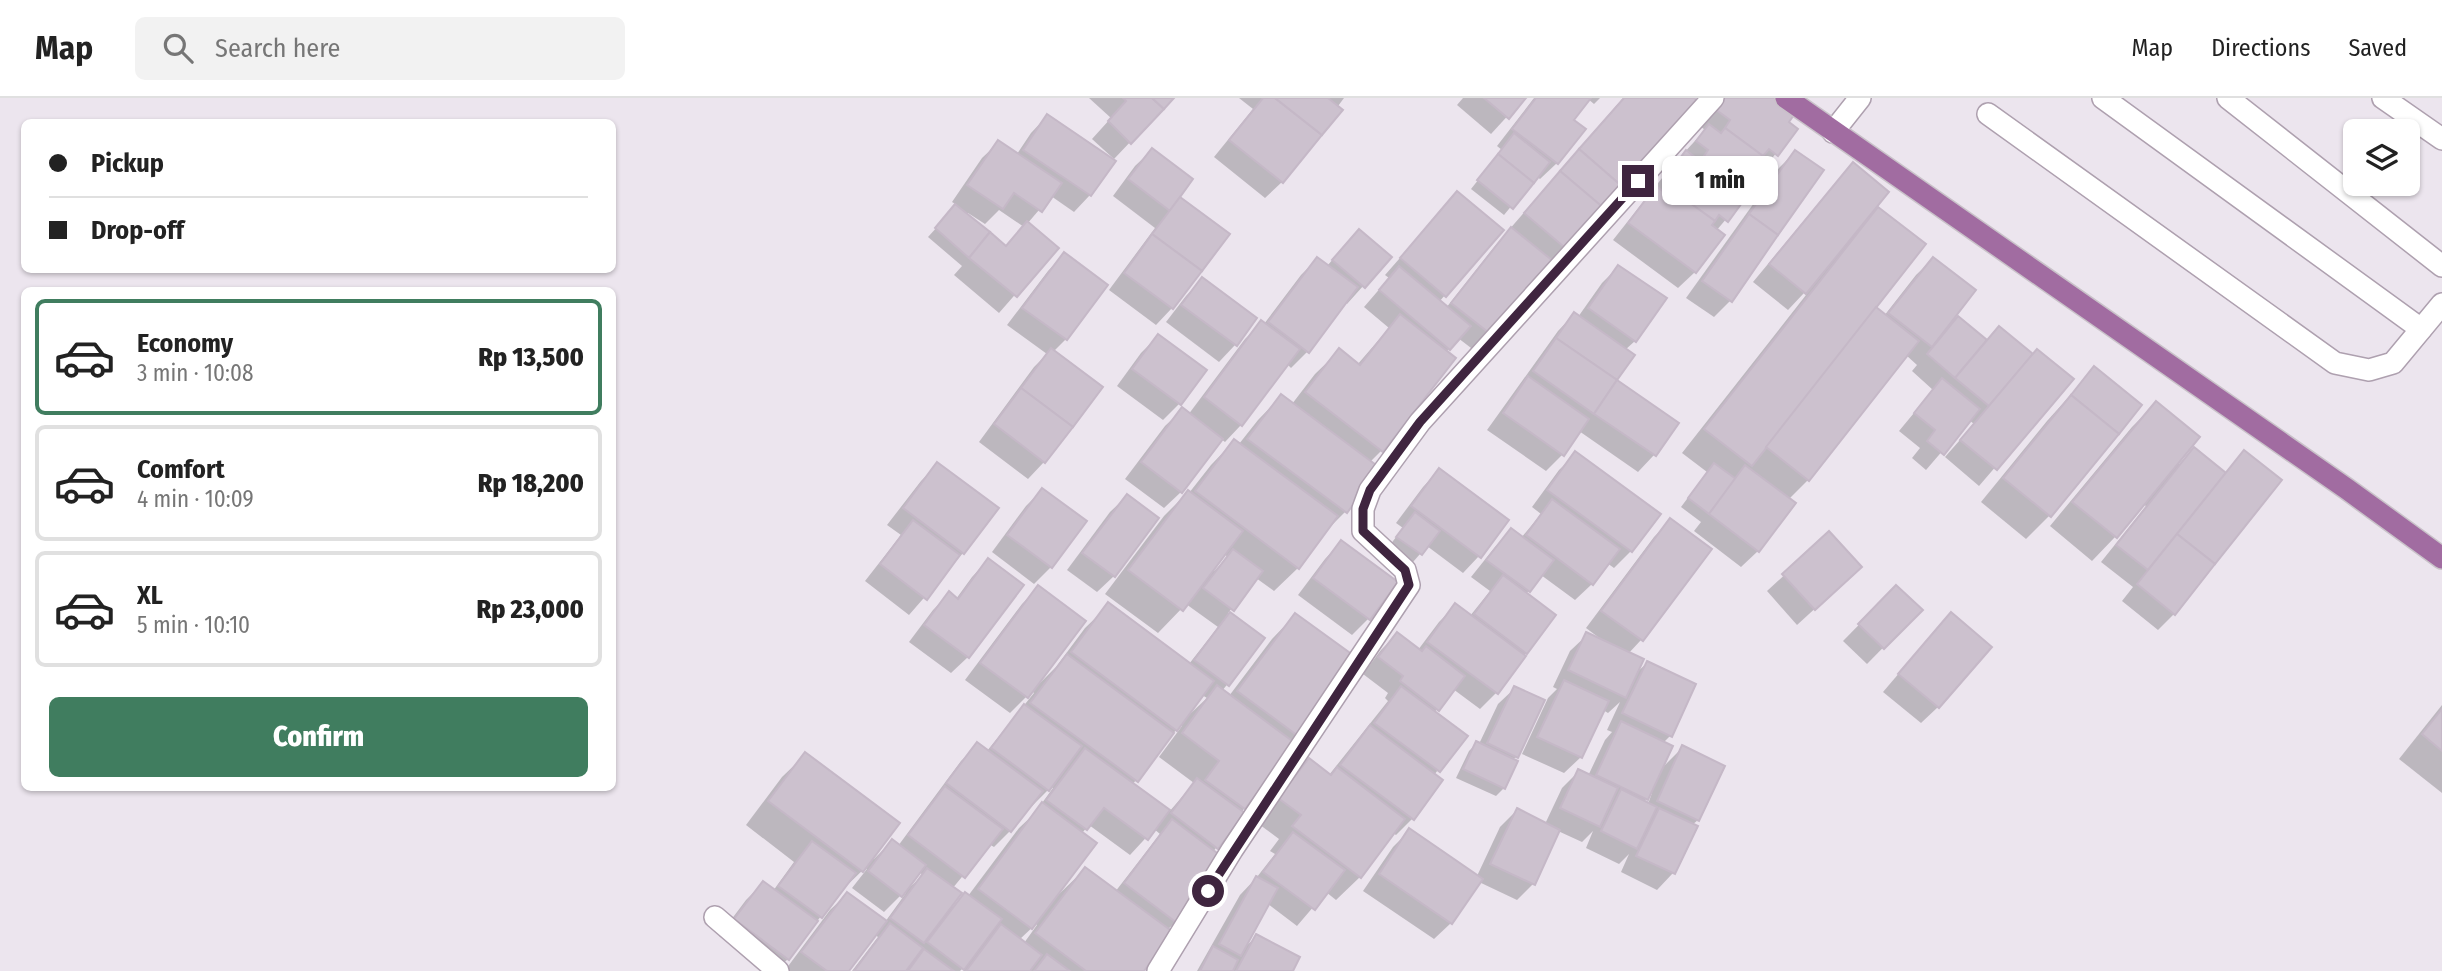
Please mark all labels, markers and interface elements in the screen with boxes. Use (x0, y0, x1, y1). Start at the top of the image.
search box (135, 17, 625, 80)
text: Map (35, 28, 93, 68)
icon: search (159, 29, 197, 67)
text: Search here (215, 33, 340, 64)
text: Map (2132, 34, 2173, 62)
text: Directions (2211, 34, 2310, 62)
text: Saved (2348, 34, 2407, 62)
map controls (2343, 119, 2420, 196)
button: layers (2343, 119, 2420, 196)
text: Pickup (91, 148, 164, 179)
callout: 1 min (1662, 156, 1778, 206)
route end (1622, 165, 1654, 197)
text: 1 min (1695, 166, 1745, 194)
text: Drop-off (91, 215, 184, 246)
icon: car (53, 326, 116, 389)
text: Economy (137, 328, 233, 359)
text: Rp 13,500 (478, 342, 584, 373)
text: 3 min · 10:08 (137, 359, 253, 387)
icon: car (53, 452, 116, 515)
text: Comfort (137, 454, 225, 485)
text: Rp 18,200 (478, 468, 584, 499)
text: 4 min · 10:09 (137, 485, 254, 513)
icon: car (53, 578, 116, 641)
text: XL (137, 580, 163, 611)
text: Rp 23,000 (476, 594, 584, 625)
text: 5 min · 10:10 (137, 611, 250, 639)
button: Confirm (49, 697, 588, 777)
route start (1192, 875, 1224, 907)

